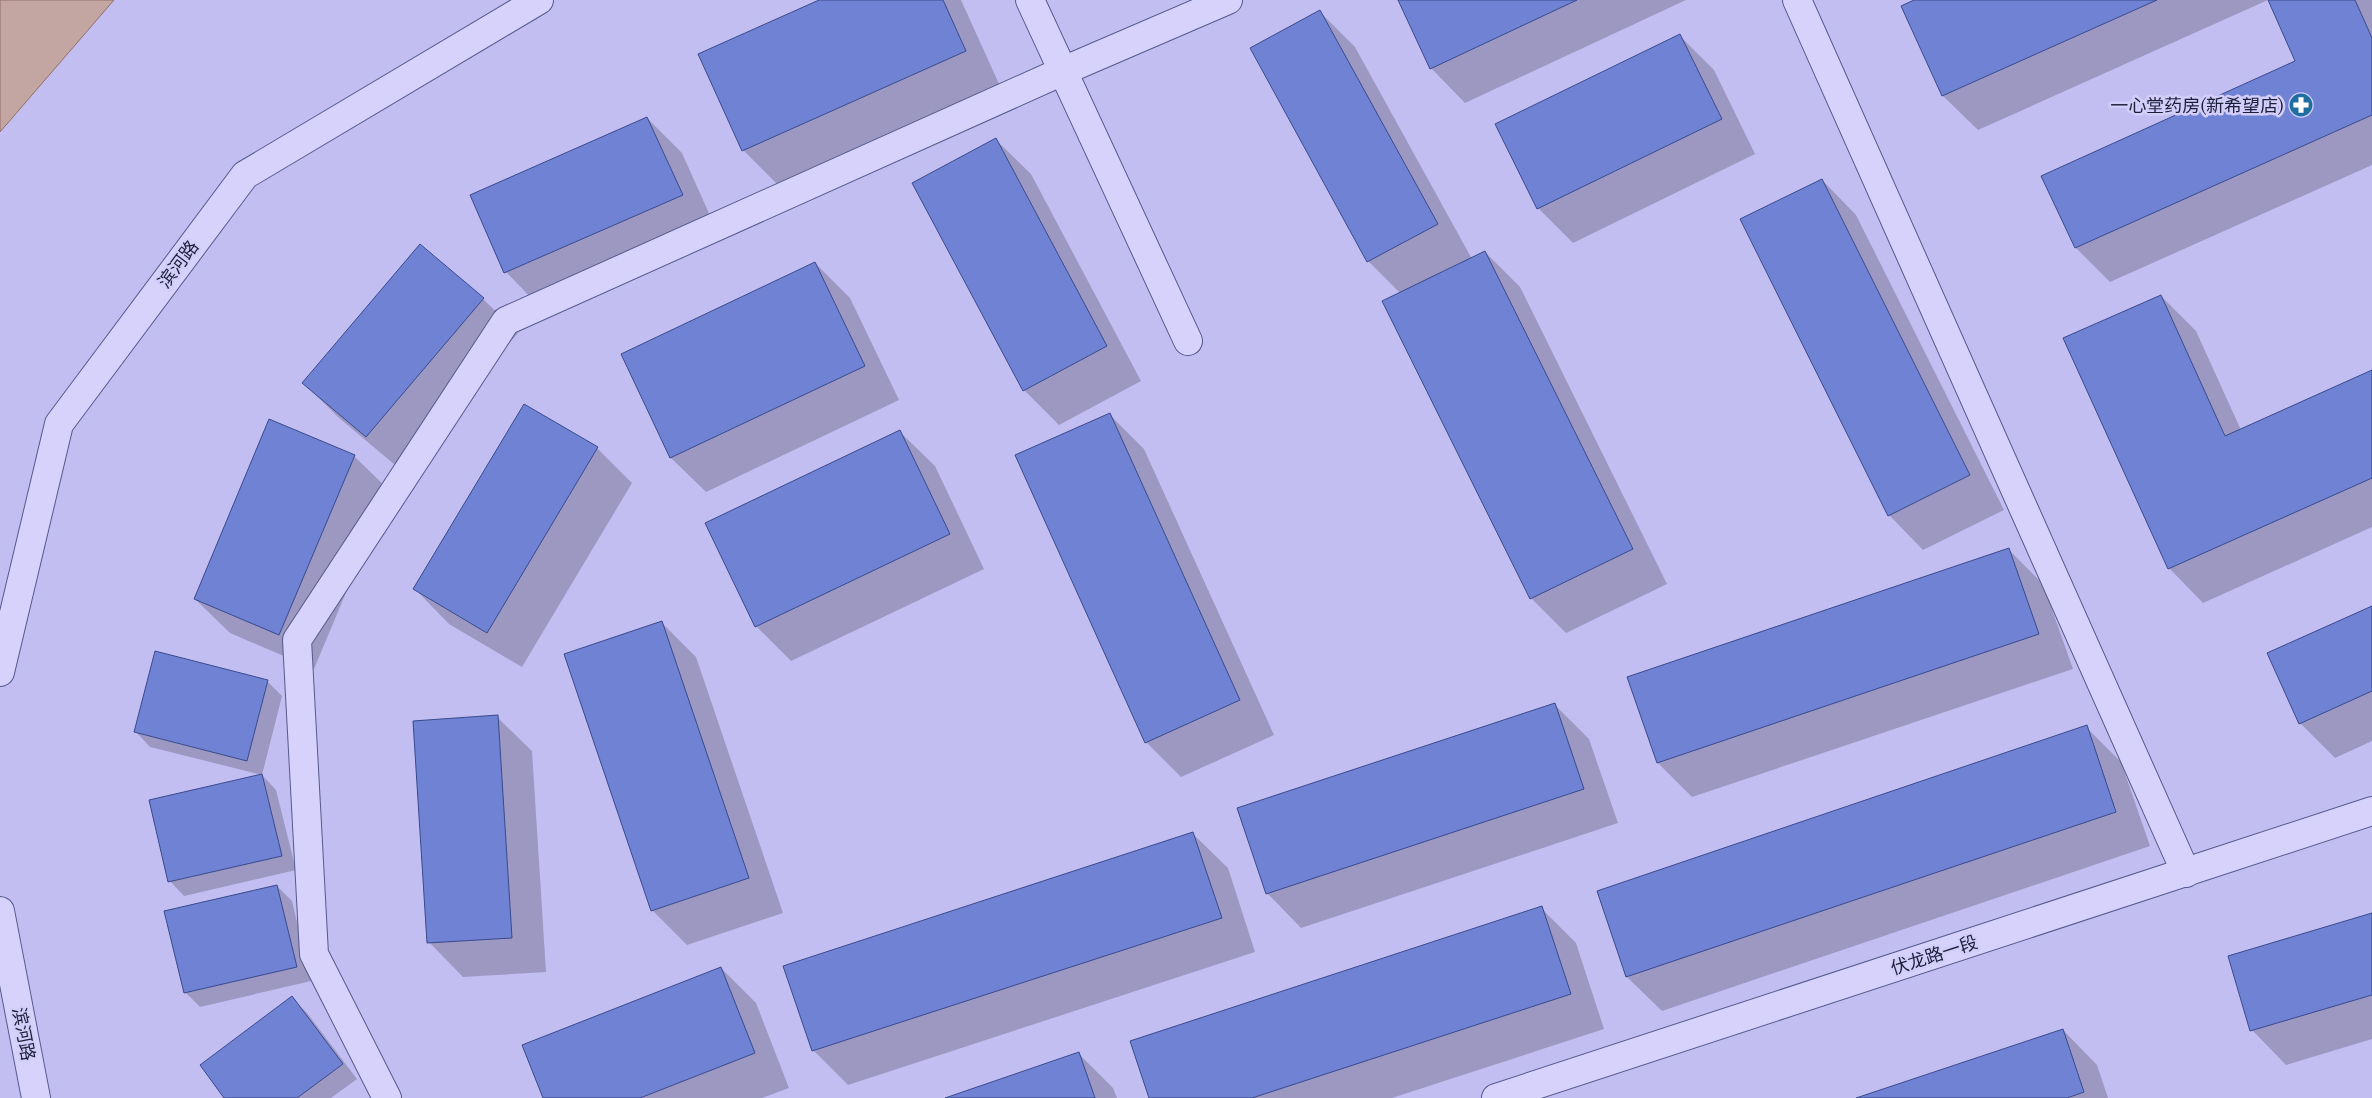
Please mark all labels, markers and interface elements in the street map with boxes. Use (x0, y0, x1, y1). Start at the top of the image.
pharmacy icon: 一心堂药房(新希望店) (2288, 92, 2314, 118)
place label: 一心堂药房(新希望店) (2110, 94, 2284, 117)
street label: 滨河路 (153, 236, 203, 292)
street label: 伏龙路一段 (1888, 930, 1980, 980)
street label: 滨河路 (8, 1005, 40, 1063)

